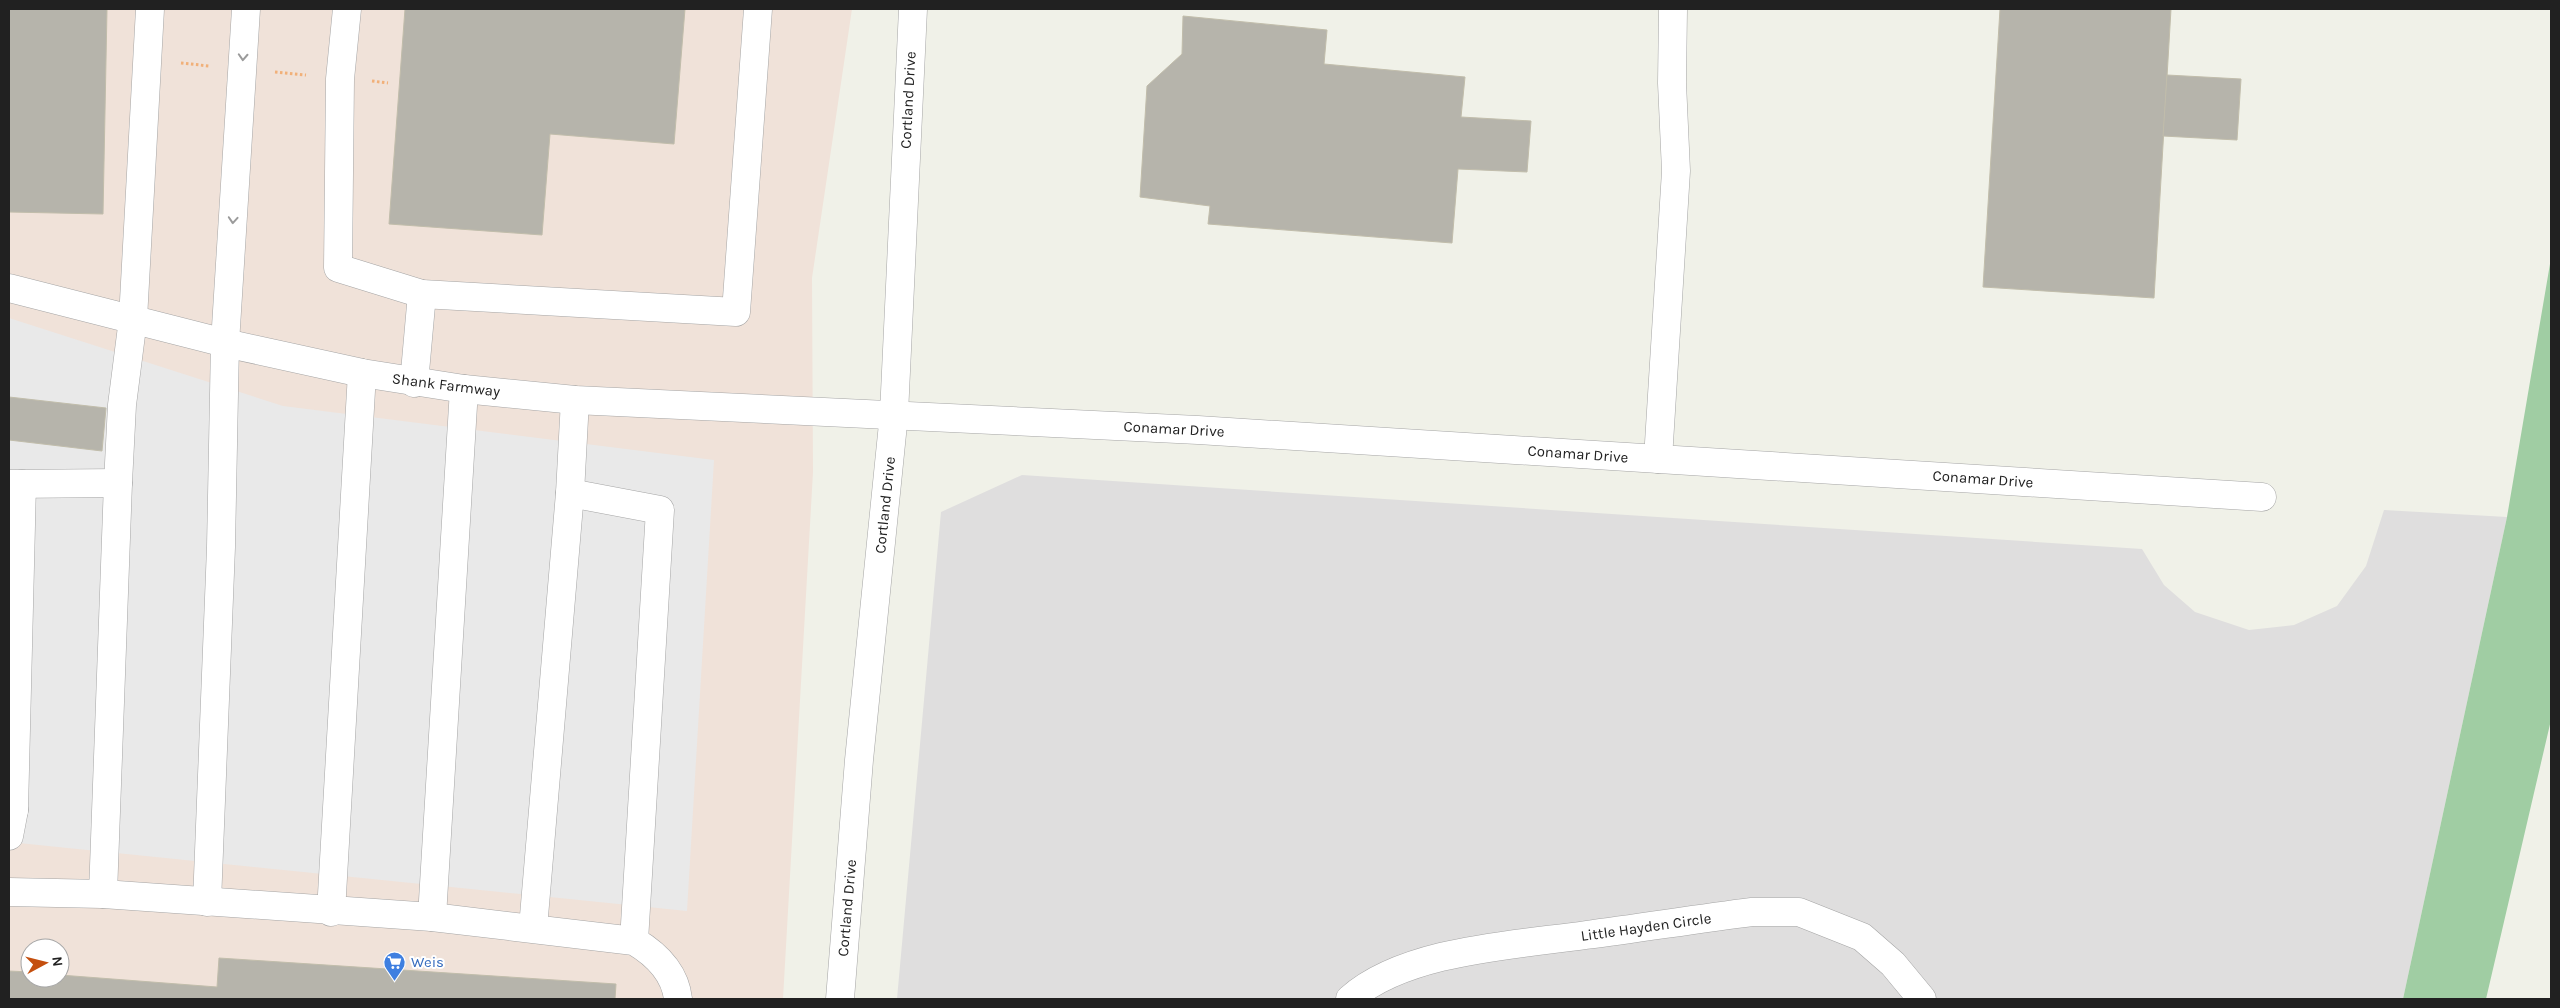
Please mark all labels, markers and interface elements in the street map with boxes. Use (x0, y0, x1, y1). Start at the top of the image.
street label: Cortland Drive (896, 51, 920, 149)
one-way arrow (238, 54, 249, 62)
one-way arrow (228, 216, 239, 224)
street label: Shank Farmway (391, 369, 501, 401)
street label: Conamar Drive (1123, 417, 1225, 441)
street label: Conamar Drive (1527, 441, 1629, 467)
street label: Cortland Drive (871, 456, 899, 554)
street label: Conamar Drive (1932, 466, 2034, 492)
street label: Cortland Drive (834, 859, 860, 957)
street label: Little Hayden Circle (1580, 909, 1712, 945)
north arrow (20, 938, 70, 988)
supermarket icon: Weis (383, 950, 407, 981)
place label: Weis (411, 953, 444, 971)
text: N (48, 955, 66, 967)

